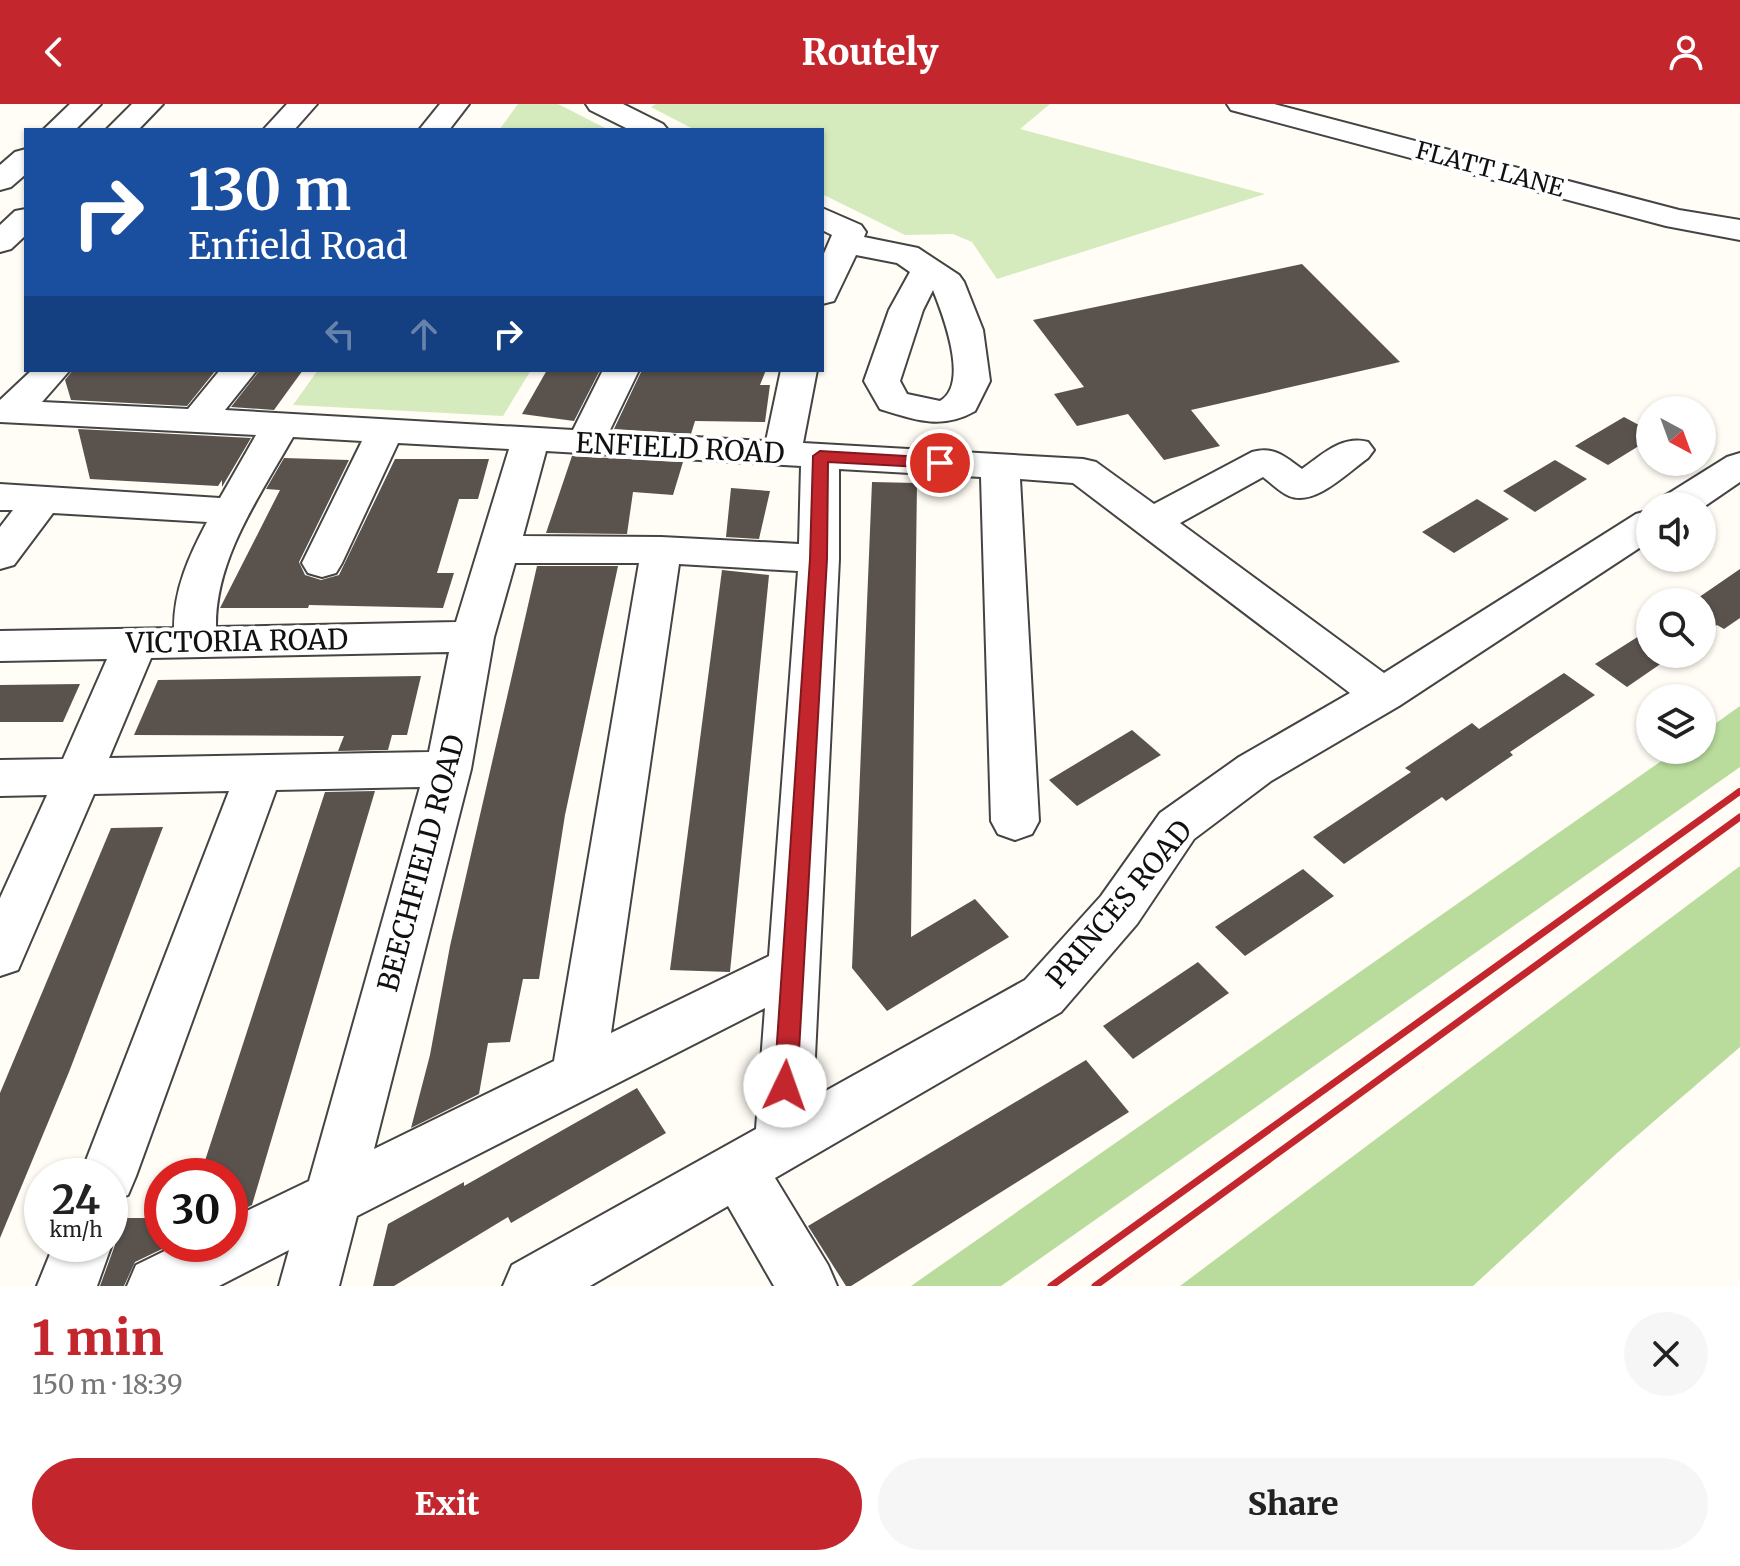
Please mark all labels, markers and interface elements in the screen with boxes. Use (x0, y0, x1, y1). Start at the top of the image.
icon: back (32, 30, 76, 74)
text: Routely (802, 30, 938, 75)
icon: person (1664, 30, 1708, 74)
street label: FLATT LANE (1412, 134, 1568, 204)
text: 130 m (188, 155, 351, 225)
icon: right (56, 160, 160, 264)
text: Enfield Road (188, 224, 408, 269)
icon: left (318, 312, 362, 356)
icon: ahead (402, 312, 446, 356)
icon: right (486, 312, 530, 356)
north arrow (1636, 396, 1716, 476)
map controls (1636, 396, 1716, 764)
street label: ENFIELD ROAD (575, 425, 785, 471)
pin (906, 429, 974, 497)
icon: arrive (918, 441, 962, 485)
button: sound (1636, 492, 1716, 572)
button: search (1636, 588, 1716, 668)
street label: VICTORIA ROAD (125, 621, 348, 661)
button: layers (1636, 684, 1716, 764)
street label: BEECHFIELD ROAD (369, 731, 473, 995)
street label: PRINCES ROAD (1038, 813, 1200, 995)
position arrow (743, 1044, 827, 1128)
speed limit sign: 30 (144, 1158, 248, 1262)
text: 24 (52, 1175, 100, 1225)
text: km/h (50, 1217, 102, 1242)
text: 1 min (32, 1308, 164, 1368)
button: close (1624, 1312, 1708, 1396)
text: 150 m · 18:39 (32, 1368, 183, 1401)
button: Exit (32, 1458, 862, 1550)
button: Share (878, 1458, 1708, 1550)

